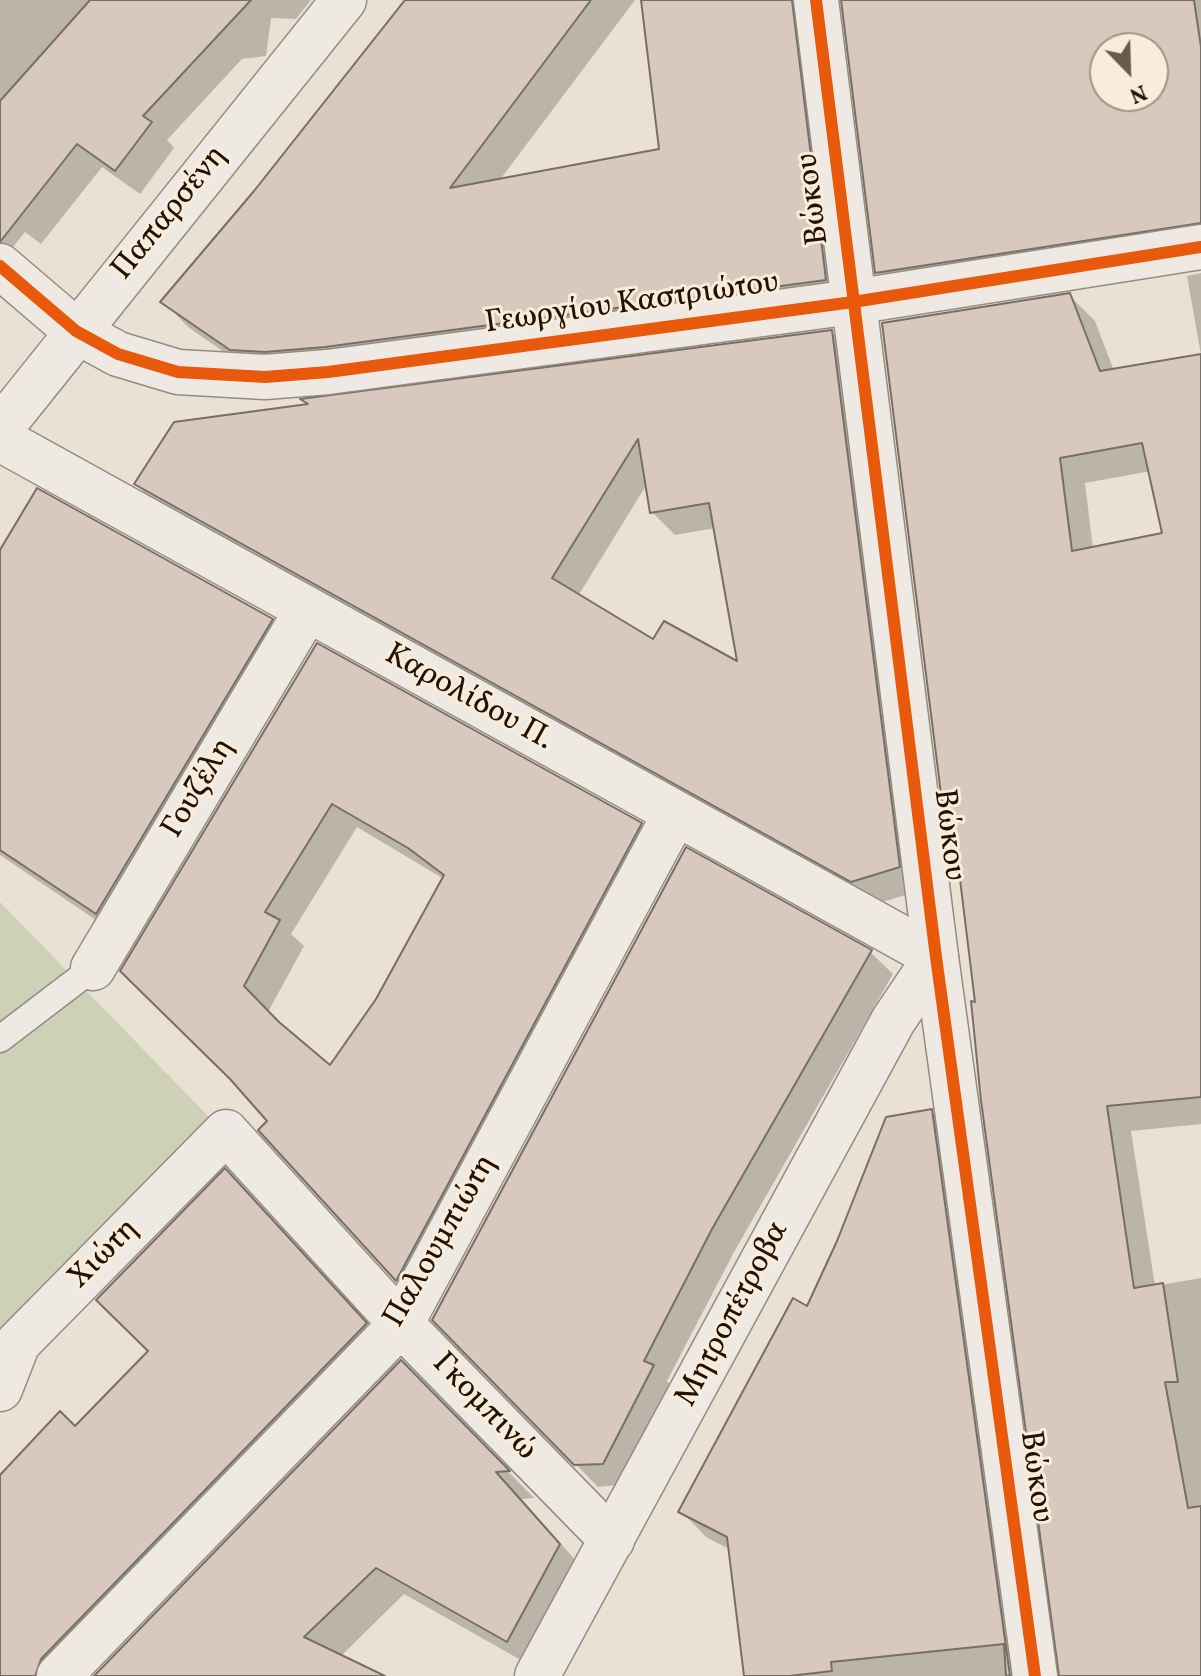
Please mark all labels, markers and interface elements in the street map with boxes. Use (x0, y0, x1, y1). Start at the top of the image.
north arrow (1089, 32, 1169, 112)
text: N (1124, 75, 1151, 110)
street label: Παπαρσένη (105, 139, 237, 289)
street label: Βώκου (790, 151, 840, 247)
street label: Γεωργίου Καστριώτου (483, 265, 781, 345)
street label: Καρολίδου Π. (377, 637, 559, 761)
street label: Γουζέλη (155, 732, 245, 846)
street label: Βώκου (922, 787, 972, 883)
street label: Παλουμπιώτη (377, 1149, 507, 1335)
street label: Χιώτη (62, 1212, 148, 1298)
street label: Μητροπέτροβα (669, 1216, 799, 1414)
street label: Γκομπινώ (422, 1346, 544, 1470)
street label: Βώκου (1009, 1429, 1059, 1525)

